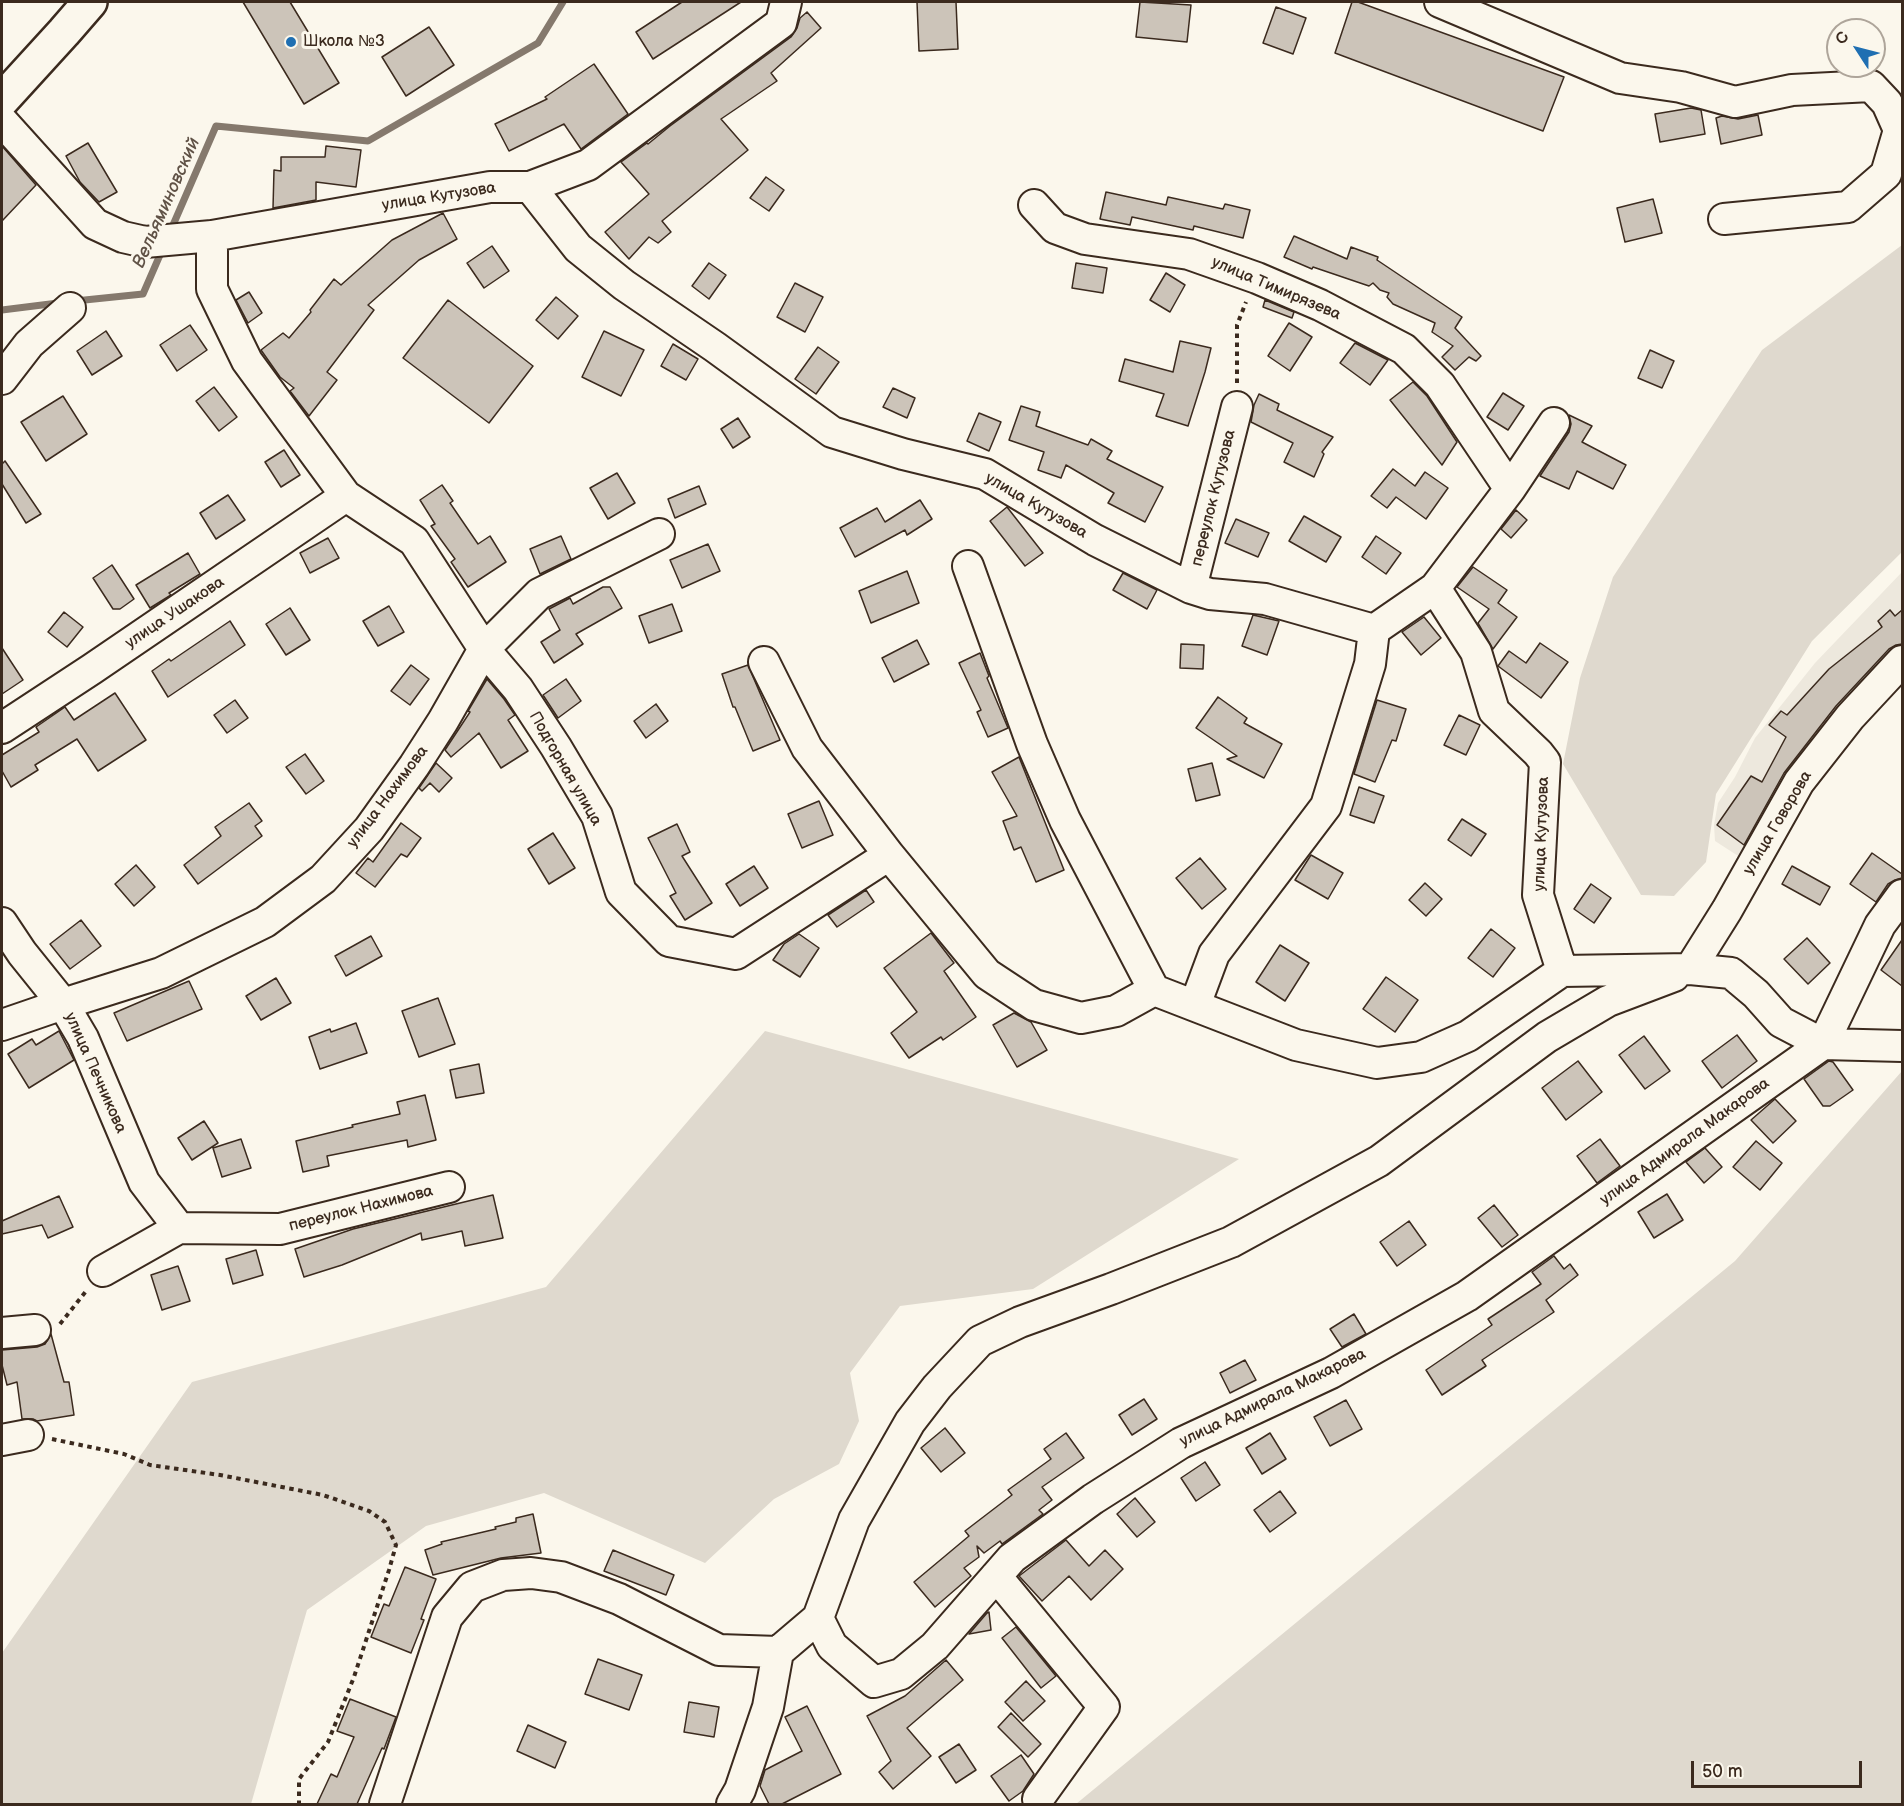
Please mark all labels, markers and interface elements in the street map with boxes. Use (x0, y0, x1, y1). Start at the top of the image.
north arrow (1826, 18, 1886, 78)
text: С (1832, 28, 1854, 48)
place label: Школа №3 (303, 32, 385, 52)
marker: Школа №3 (284, 35, 298, 49)
water label: Вельяминовский (129, 135, 205, 271)
street label: улица Кутузова (381, 179, 497, 215)
street label: улица Тимирязева (1208, 253, 1344, 325)
street label: переулок Кутузова (1188, 428, 1240, 568)
street label: улица Кутузова (981, 469, 1091, 543)
street label: улица Ушакова (122, 573, 228, 653)
street label: Подгорная улица (524, 708, 606, 830)
street label: улица Нахимова (343, 742, 433, 852)
street label: улица Говорова (1739, 768, 1817, 878)
street label: улица Кутузова (1530, 776, 1554, 892)
street label: улица Печникова (60, 1010, 130, 1136)
street label: улица Адмирала Макарова (1597, 1074, 1773, 1210)
street label: переулок Нахимова (287, 1182, 435, 1236)
street label: улица Адмирала Макарова (1177, 1345, 1369, 1451)
scale bar (1694, 1749, 1865, 1787)
text: 50 m (1702, 1761, 1743, 1782)

